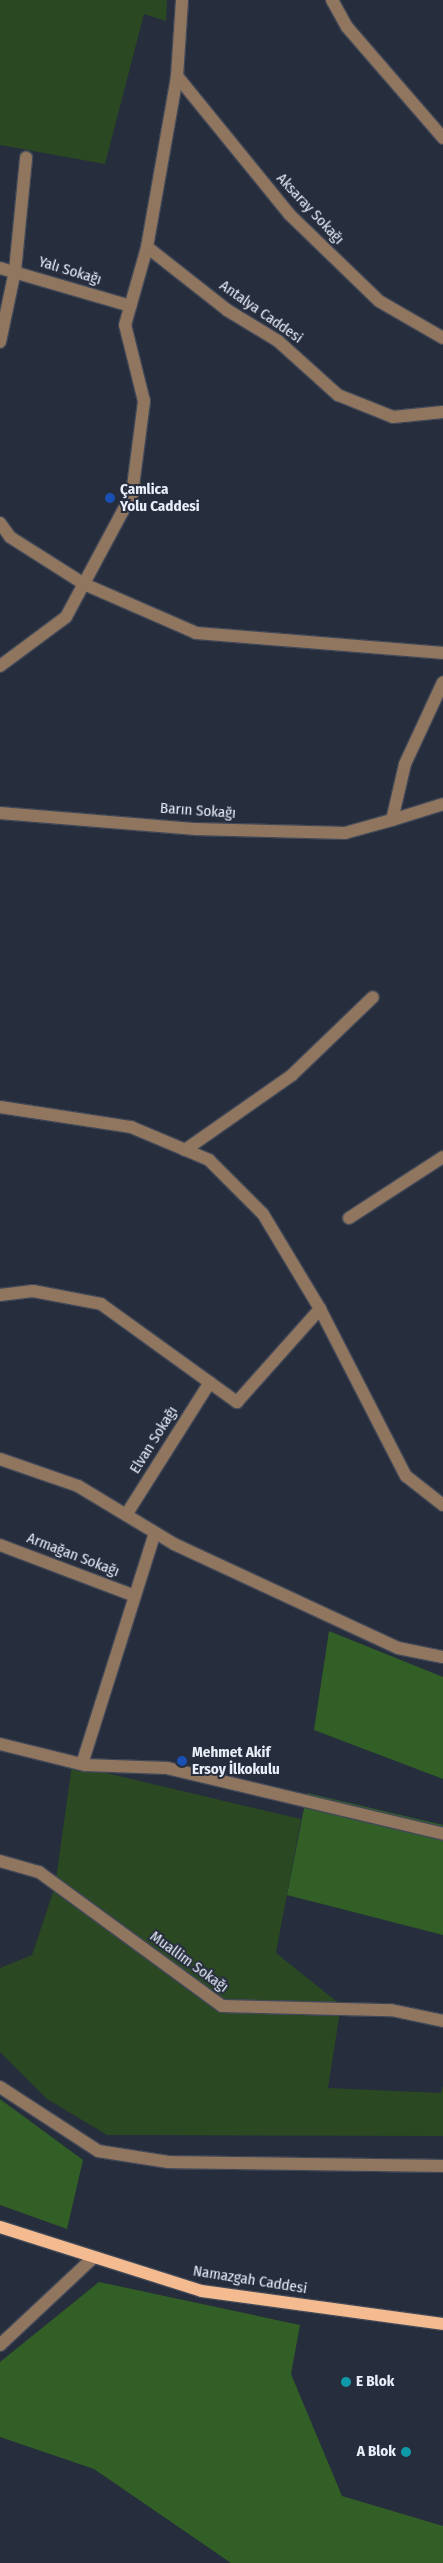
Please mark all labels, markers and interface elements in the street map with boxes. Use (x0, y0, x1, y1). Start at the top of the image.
street label: Aksaray Sokağı (272, 170, 348, 248)
street label: Yalı Sokağı (36, 253, 104, 289)
street label: Antalya Caddesi (216, 277, 306, 347)
place label: Çamlica Yolu Caddesi (120, 480, 200, 515)
marker: Çamlica Yolu Caddesi (104, 492, 116, 504)
street label: Barın Sokağı (159, 799, 237, 823)
street label: Elvan Sokağı (126, 1403, 182, 1477)
street label: Armağan Sokağı (24, 1529, 122, 1581)
place label: Mehmet Akif Ersoy İlkokulu (192, 1743, 280, 1778)
marker: Mehmet Akif Ersoy İlkokulu (176, 1755, 188, 1767)
street label: Muallim Sokağı (146, 1928, 232, 1996)
street label: Namazgah Caddesi (192, 2262, 308, 2298)
place label: E Blok (356, 2373, 394, 2391)
marker: E Blok (340, 2376, 352, 2388)
place label: A Blok (357, 2443, 396, 2461)
marker: A Blok (400, 2446, 412, 2458)

